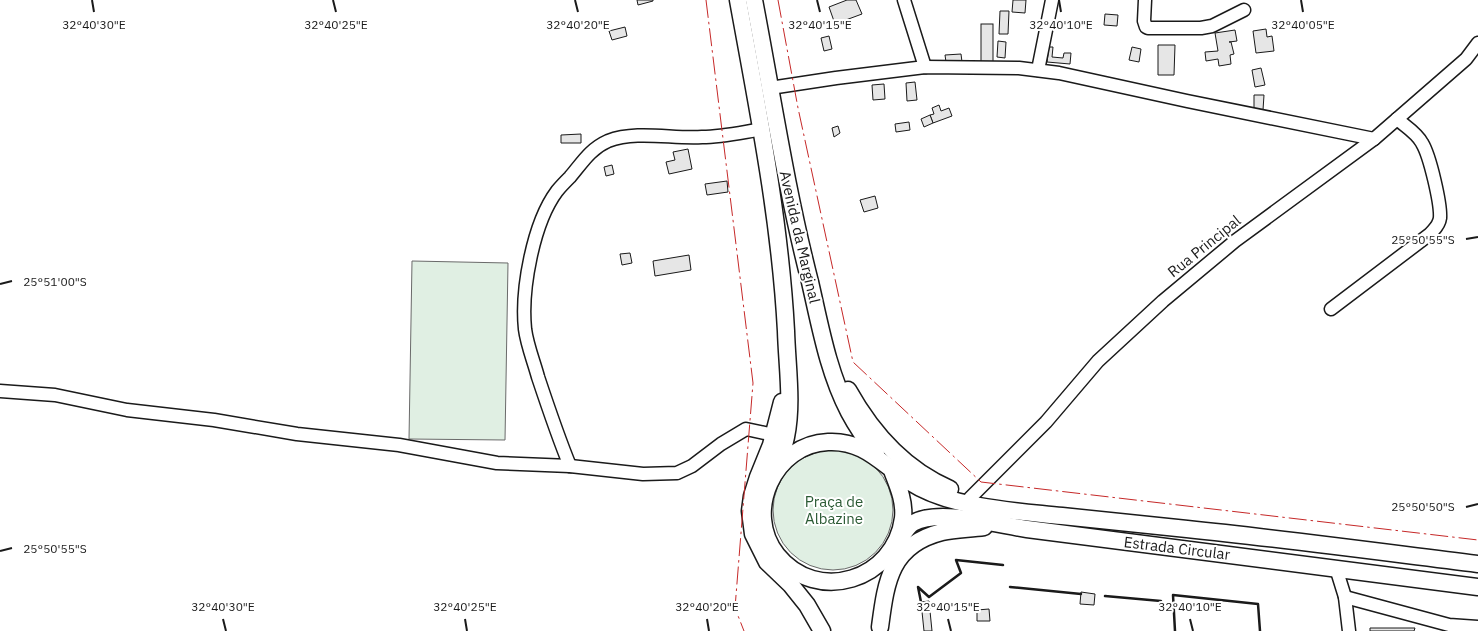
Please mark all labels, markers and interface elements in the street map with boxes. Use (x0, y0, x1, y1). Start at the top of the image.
text: 32°40'30"E (62, 17, 126, 32)
text: 32°40'25"E (304, 17, 368, 32)
text: 32°40'20"E (546, 17, 610, 32)
text: 32°40'15"E (788, 17, 852, 32)
text: 32°40'10"E (1029, 17, 1093, 32)
text: 32°40'05"E (1271, 17, 1335, 32)
street label: Avenida da Marginal (776, 169, 824, 305)
street label: Rua Principal (1164, 211, 1244, 281)
text: 25°50'55"S (1391, 232, 1455, 247)
text: 25°51'00"S (23, 274, 87, 289)
park label: Praça de Albazine (805, 492, 863, 528)
text: 25°50'50"S (1391, 499, 1455, 514)
street label: Estrada Circular (1123, 532, 1232, 564)
text: 25°50'55"S (23, 541, 87, 556)
text: 32°40'30"E (191, 599, 255, 614)
text: 32°40'25"E (433, 599, 497, 614)
text: 32°40'20"E (675, 599, 739, 614)
text: 32°40'15"E (916, 599, 980, 614)
text: 32°40'10"E (1158, 599, 1222, 614)

